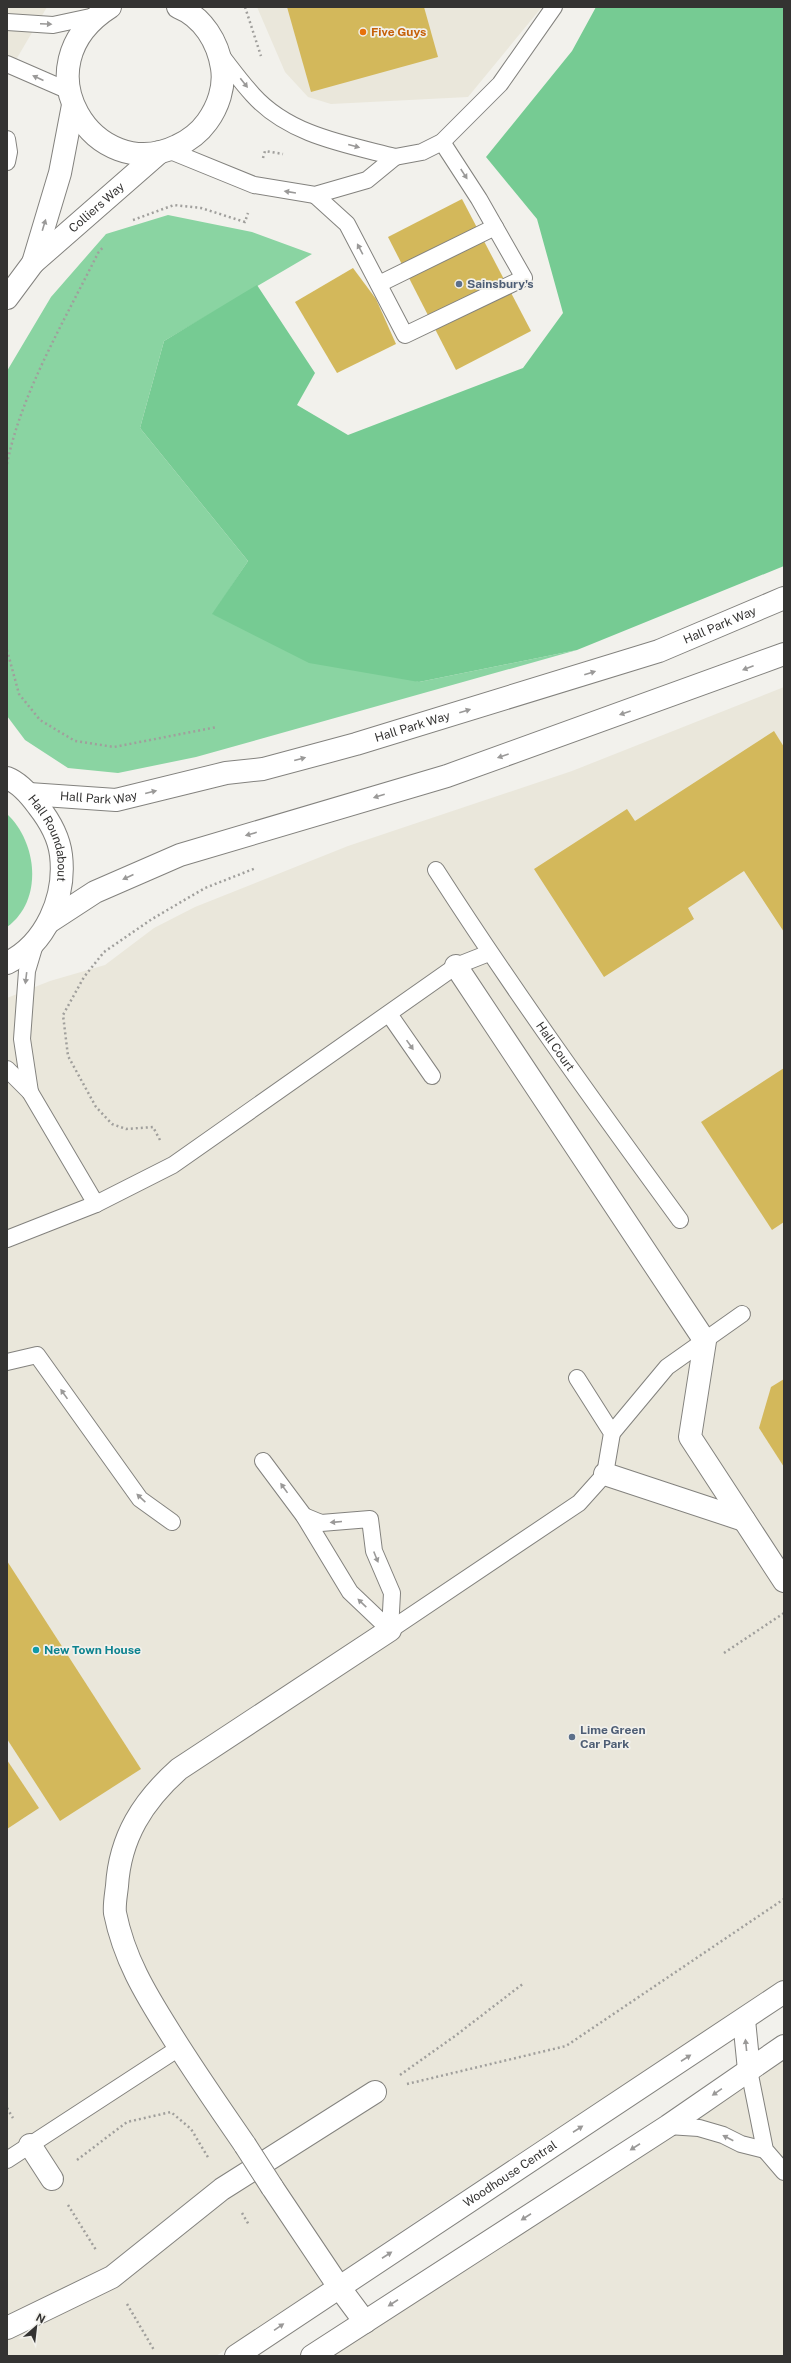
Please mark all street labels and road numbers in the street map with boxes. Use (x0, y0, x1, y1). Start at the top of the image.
street label: Colliers Way (66, 179, 128, 235)
street label: Hall Park Way (681, 603, 759, 647)
street label: Hall Park Way (373, 708, 452, 745)
street label: Hall Park Way (60, 788, 139, 807)
street label: Hall Roundabout (25, 792, 69, 883)
street label: Hall Court (533, 1019, 578, 1074)
street label: Woodhouse Central (461, 2138, 560, 2210)

